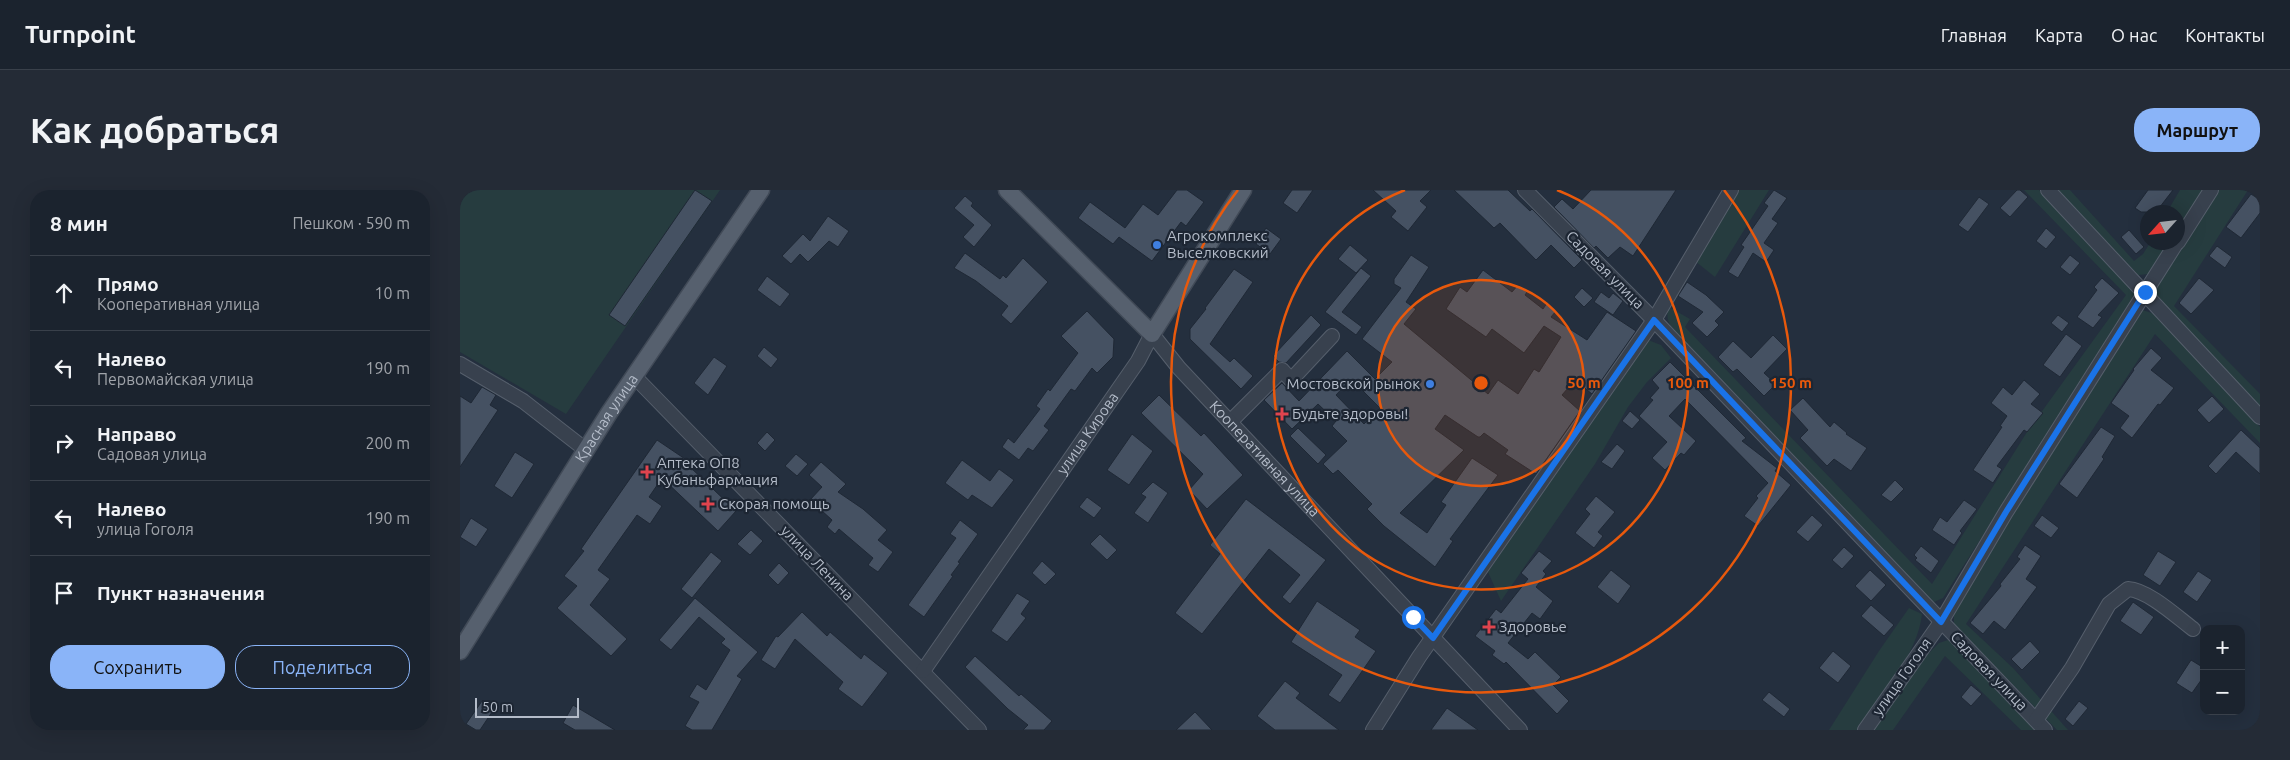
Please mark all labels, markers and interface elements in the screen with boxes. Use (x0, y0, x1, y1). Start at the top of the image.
text: Turnpoint (25, 21, 136, 48)
text: Главная (1941, 25, 2007, 45)
text: Карта (2035, 25, 2083, 45)
text: О нас (2111, 25, 2157, 45)
text: Контакты (2185, 25, 2265, 45)
button: Маршрут (2134, 108, 2260, 152)
text: Как добраться (30, 110, 279, 150)
north arrow (2140, 205, 2185, 250)
text: 8 мин (50, 211, 108, 235)
text: Пешком · 590 m (292, 214, 410, 232)
place label: Агрокомплекс Выселковский (1167, 227, 1269, 261)
street label: Садовая улица (1563, 227, 1648, 312)
marker: Агрокомплекс Выселковский (1151, 239, 1163, 251)
text: Прямо (97, 273, 159, 295)
icon: ahead (50, 279, 78, 307)
route end (2134, 281, 2157, 304)
text: 10 m (374, 284, 410, 302)
text: Кооперативная улица (97, 295, 260, 313)
text: Налево (97, 348, 166, 370)
icon: left (50, 354, 78, 382)
text: 190 m (365, 359, 410, 377)
text: Первомайская улица (97, 370, 254, 388)
street label: Красная улица (571, 371, 641, 465)
centre of rings (1472, 374, 1490, 392)
text: 50 m (1567, 374, 1601, 391)
text: 100 m (1667, 374, 1709, 391)
text: 150 m (1770, 374, 1812, 391)
place label: Мостовской рынок (1287, 375, 1420, 392)
marker: Мостовской рынок (1424, 378, 1436, 390)
street label: улица Кирова (1053, 389, 1122, 478)
street label: Кооперативная улица (1206, 397, 1324, 520)
place label: Будьте здоровы! (1292, 405, 1408, 422)
marker: Будьте здоровы! (1276, 408, 1288, 420)
text: Направо (97, 423, 177, 445)
icon: right (50, 429, 78, 457)
text: 200 m (365, 434, 410, 452)
text: Садовая улица (97, 445, 207, 463)
place label: Аптека ОП8 Кубаньфармация (657, 454, 778, 488)
marker: Аптека ОП8 Кубаньфармация (641, 466, 653, 478)
place label: Скорая помощь (719, 495, 830, 512)
marker: Скорая помощь (701, 497, 715, 511)
text: Налево (97, 498, 166, 520)
icon: left (50, 504, 78, 532)
text: 190 m (365, 509, 410, 527)
text: улица Гоголя (97, 520, 194, 538)
street label: улица Ленина (777, 522, 857, 604)
icon: arrive (50, 579, 78, 607)
text: Пункт назначения (97, 582, 265, 604)
route start (1402, 606, 1425, 629)
place label: Здоровье (1499, 618, 1567, 635)
marker: Здоровье (1483, 621, 1495, 633)
map controls (2200, 625, 2245, 715)
button: + (2200, 625, 2245, 670)
street label: Садовая улица (1947, 628, 2031, 714)
street label: улица Гоголя (1869, 635, 1935, 719)
button: Сохранить (50, 645, 225, 689)
button: Поделиться (235, 645, 410, 689)
button: − (2200, 670, 2245, 715)
scale bar (475, 695, 579, 718)
text: 50 m (482, 699, 513, 715)

